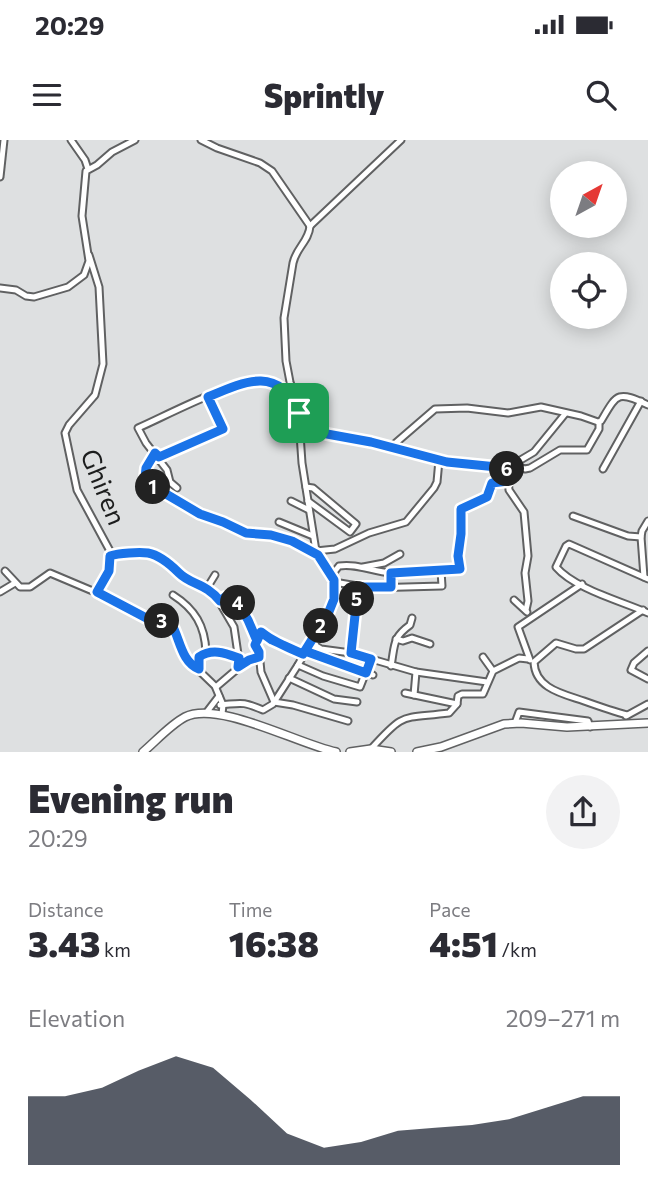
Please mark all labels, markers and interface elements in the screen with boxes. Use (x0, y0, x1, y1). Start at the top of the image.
text: 20:29 (35, 9, 104, 40)
text: Sprintly (264, 75, 384, 115)
icon: menu (28, 76, 66, 114)
icon: search (582, 76, 620, 114)
north arrow (550, 161, 626, 238)
map controls (550, 161, 627, 329)
button: locate (550, 252, 627, 329)
pin (269, 383, 329, 443)
icon: arrive (280, 394, 318, 432)
street label: Ghiren (75, 444, 134, 529)
pin: 6 (490, 452, 524, 486)
text: 6 (501, 457, 512, 480)
pin: 1 (136, 470, 170, 504)
text: 1 (148, 475, 157, 498)
pin: 5 (340, 582, 374, 616)
pin: 4 (220, 586, 256, 620)
text: 5 (351, 587, 362, 610)
text: 4 (232, 591, 243, 614)
pin: 3 (144, 603, 180, 638)
pin: 2 (304, 608, 338, 644)
text: 3 (156, 609, 167, 632)
text: 2 (315, 614, 326, 637)
text: Evening run (28, 774, 234, 821)
button: share (546, 775, 620, 849)
text: 20:29 (28, 824, 88, 852)
text: Distance (28, 898, 104, 921)
text: Time (229, 898, 272, 921)
text: Pace (429, 898, 471, 921)
text: 3.43 (28, 921, 100, 964)
text: 16:38 (229, 921, 319, 964)
text: 4:51 (429, 921, 498, 964)
text: km (100, 938, 131, 961)
text: /km (498, 938, 537, 961)
text: Elevation (28, 1004, 125, 1032)
text: 209–271 m (506, 1004, 620, 1032)

